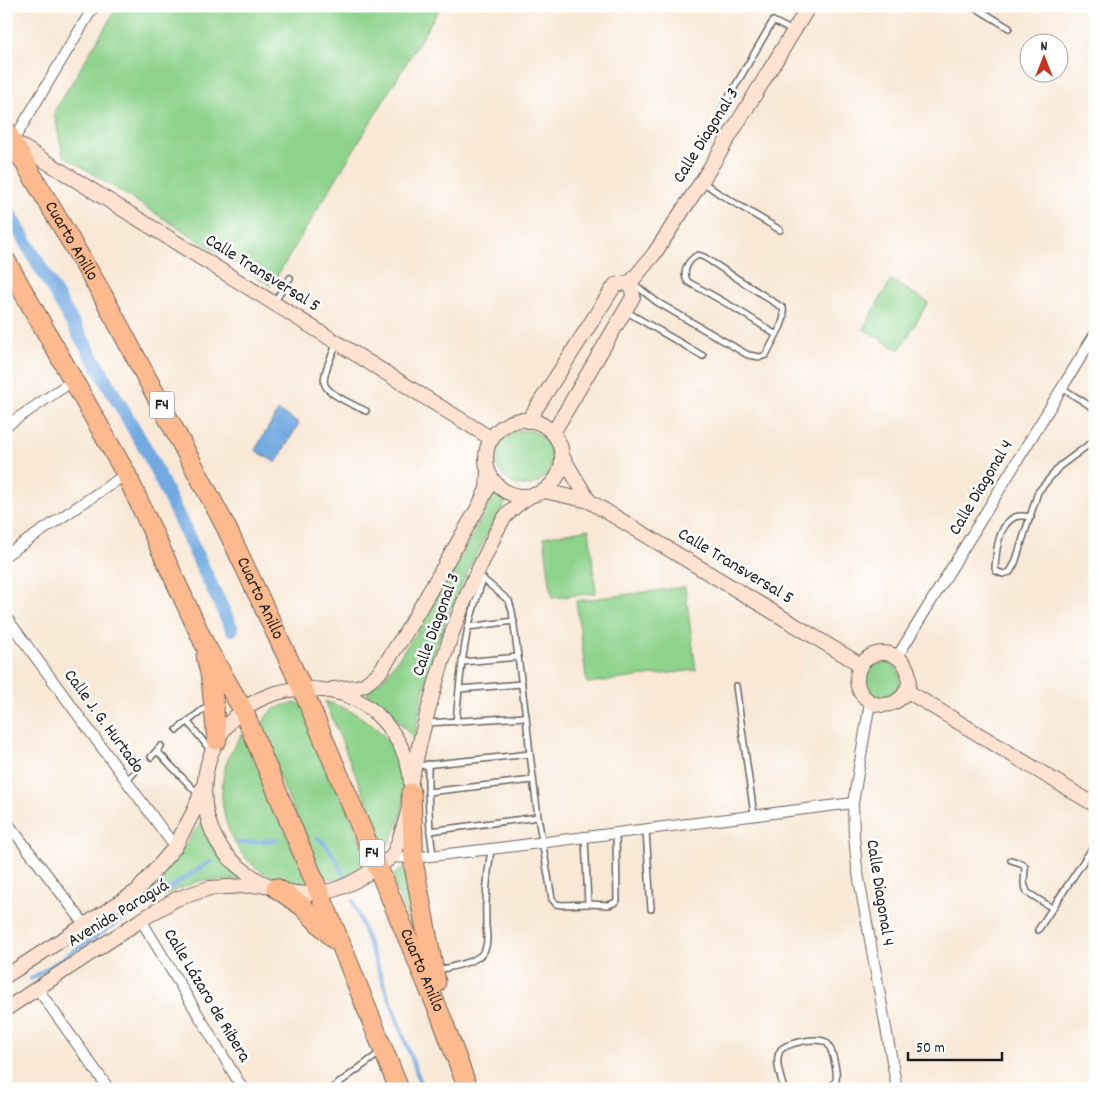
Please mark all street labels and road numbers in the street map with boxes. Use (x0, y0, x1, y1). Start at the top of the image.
street label: Calle Diagonal 3 (668, 84, 746, 188)
street label: Cuarto Anillo (38, 197, 104, 286)
street label: Calle Transversal 5 (200, 229, 324, 319)
road number: F4 (150, 392, 174, 418)
street label: Calle Diagonal 4 (944, 435, 1020, 541)
street label: Calle Transversal 5 (672, 523, 798, 611)
street label: Cuarto Anillo (229, 553, 290, 644)
street label: Calle Diagonal 3 (407, 570, 467, 680)
street label: Calle J. G. Hurtado (57, 665, 149, 779)
street label: Calle Diagonal 4 (858, 838, 900, 948)
road number: F4 (360, 840, 384, 866)
street label: Avenida Paraguá (64, 874, 174, 954)
street label: Calle Lázaro de Ribera (156, 925, 256, 1068)
street label: Cuarto Anillo (393, 925, 450, 1016)

